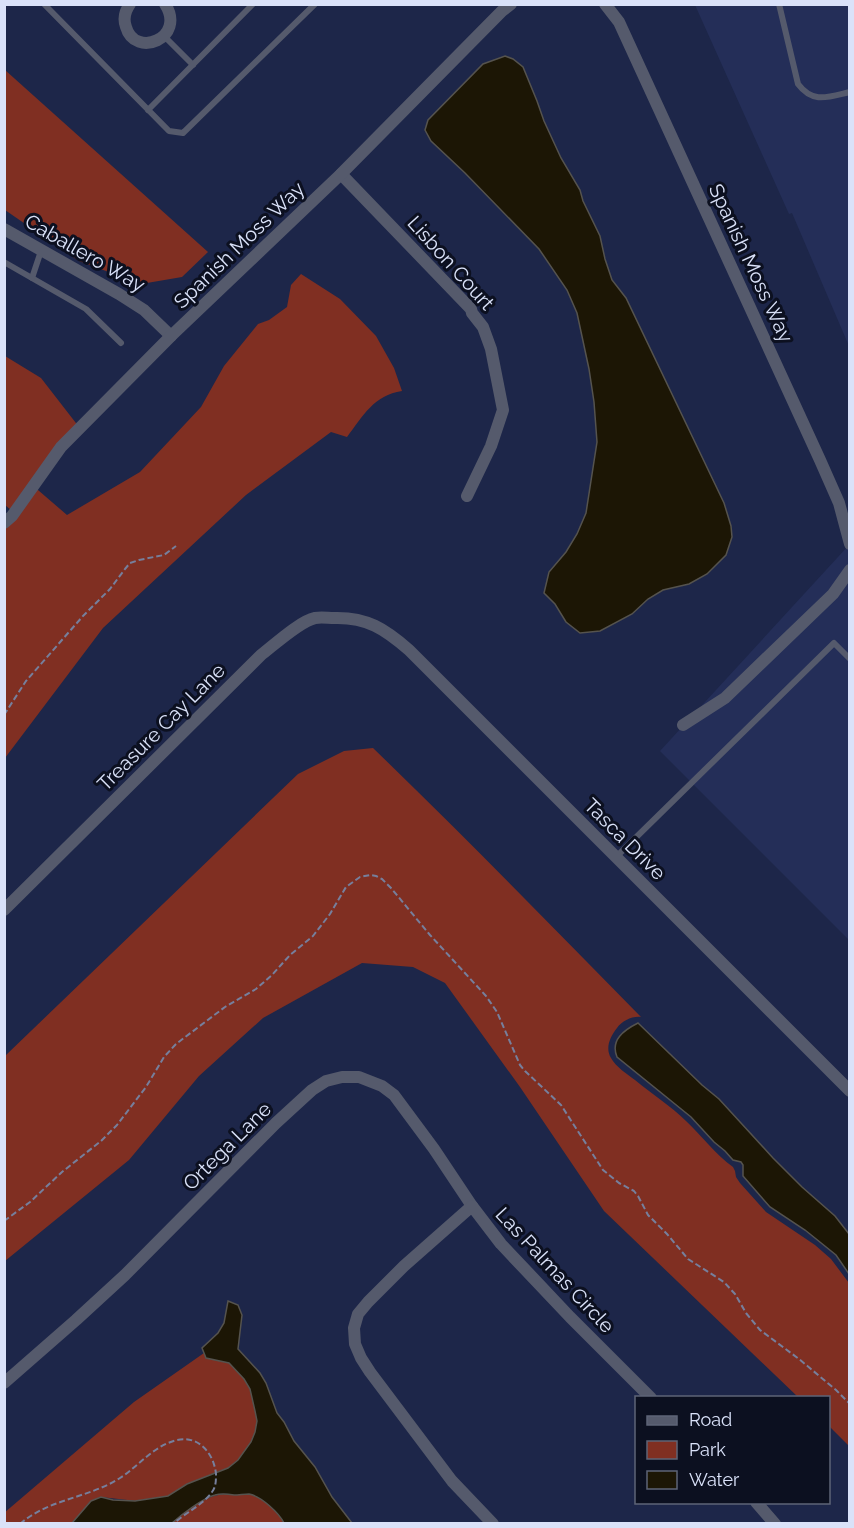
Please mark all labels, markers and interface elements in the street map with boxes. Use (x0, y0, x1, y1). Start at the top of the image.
street label: Spanish Moss Way (169, 176, 309, 313)
street label: Spanish Moss Way (704, 180, 798, 346)
street label: Caballero Way (21, 209, 149, 297)
street label: Lisbon Court (403, 211, 500, 315)
street label: Treasure Cay Lane (92, 658, 230, 796)
street label: Tasca Drive (579, 793, 671, 885)
street label: Ortega Lane (178, 1097, 276, 1195)
street label: Las Palmas Circle (491, 1202, 620, 1338)
legend (635, 1396, 830, 1504)
text: Road (689, 1409, 732, 1430)
text: Park (689, 1439, 726, 1460)
text: Water (689, 1469, 740, 1490)

